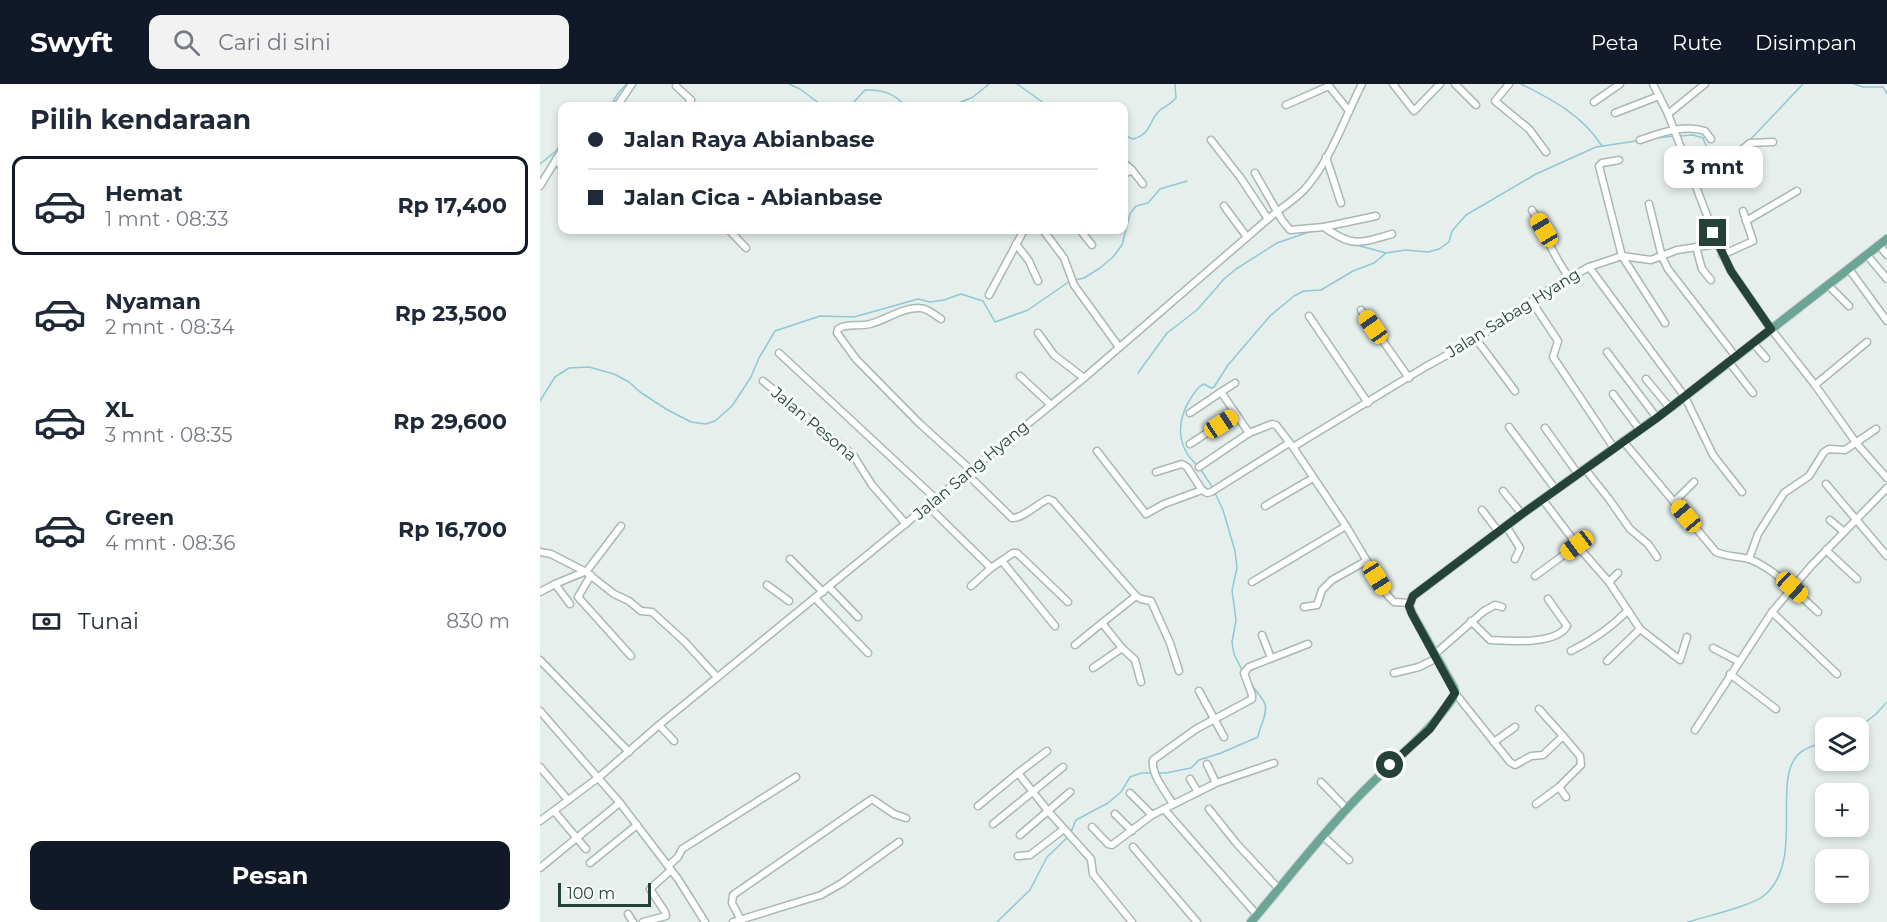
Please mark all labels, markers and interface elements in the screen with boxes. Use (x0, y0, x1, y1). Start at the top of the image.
search box (149, 15, 569, 69)
text: Swyft (30, 25, 113, 59)
icon: search (170, 26, 203, 59)
text: Cari di sini (218, 29, 331, 56)
text: Peta (1591, 30, 1639, 55)
text: Rute (1672, 30, 1722, 55)
text: Disimpan (1755, 30, 1857, 55)
text: Pilih kendaraan (30, 103, 251, 136)
text: Jalan Raya Abianbase (624, 126, 875, 153)
callout: 3 mnt (1664, 146, 1762, 188)
text: 3 mnt (1683, 155, 1744, 179)
icon: car (33, 179, 87, 233)
text: Hemat (105, 180, 183, 207)
text: Jalan Cica - Abianbase (624, 184, 883, 211)
text: Rp 17,400 (397, 192, 507, 219)
text: 1 mnt · 08:33 (105, 207, 229, 231)
car (1527, 210, 1561, 250)
route end (1699, 219, 1726, 246)
street label: Jalan Sabag Hyang (1442, 264, 1583, 362)
icon: car (33, 287, 87, 341)
text: Nyaman (105, 288, 201, 315)
text: Rp 23,500 (395, 300, 507, 327)
car (1355, 307, 1391, 347)
text: 2 mnt · 08:34 (105, 315, 235, 339)
street label: Jalan Pesona (767, 382, 860, 465)
icon: car (33, 395, 87, 449)
text: XL (105, 396, 134, 423)
car (1201, 407, 1241, 441)
text: Rp 29,600 (393, 408, 507, 435)
street label: Jalan Sang Hyang (909, 416, 1032, 524)
text: 3 mnt · 08:35 (105, 423, 233, 447)
car (1668, 496, 1704, 536)
icon: car (33, 503, 87, 557)
text: Green (105, 504, 174, 531)
text: Rp 16,700 (398, 516, 507, 543)
car (1557, 527, 1597, 563)
text: 4 mnt · 08:36 (105, 531, 236, 555)
car (1360, 558, 1394, 598)
car (1773, 568, 1811, 606)
icon: cash (30, 605, 63, 638)
text: Tunai (78, 608, 139, 635)
text: 830 m (446, 609, 510, 633)
map controls (1815, 717, 1869, 903)
button: layers (1815, 717, 1869, 771)
route start (1376, 751, 1403, 778)
button: + (1815, 783, 1869, 837)
button: Pesan (30, 841, 510, 910)
button: − (1815, 849, 1869, 903)
scale bar (558, 880, 651, 908)
text: 100 m (567, 884, 615, 903)

